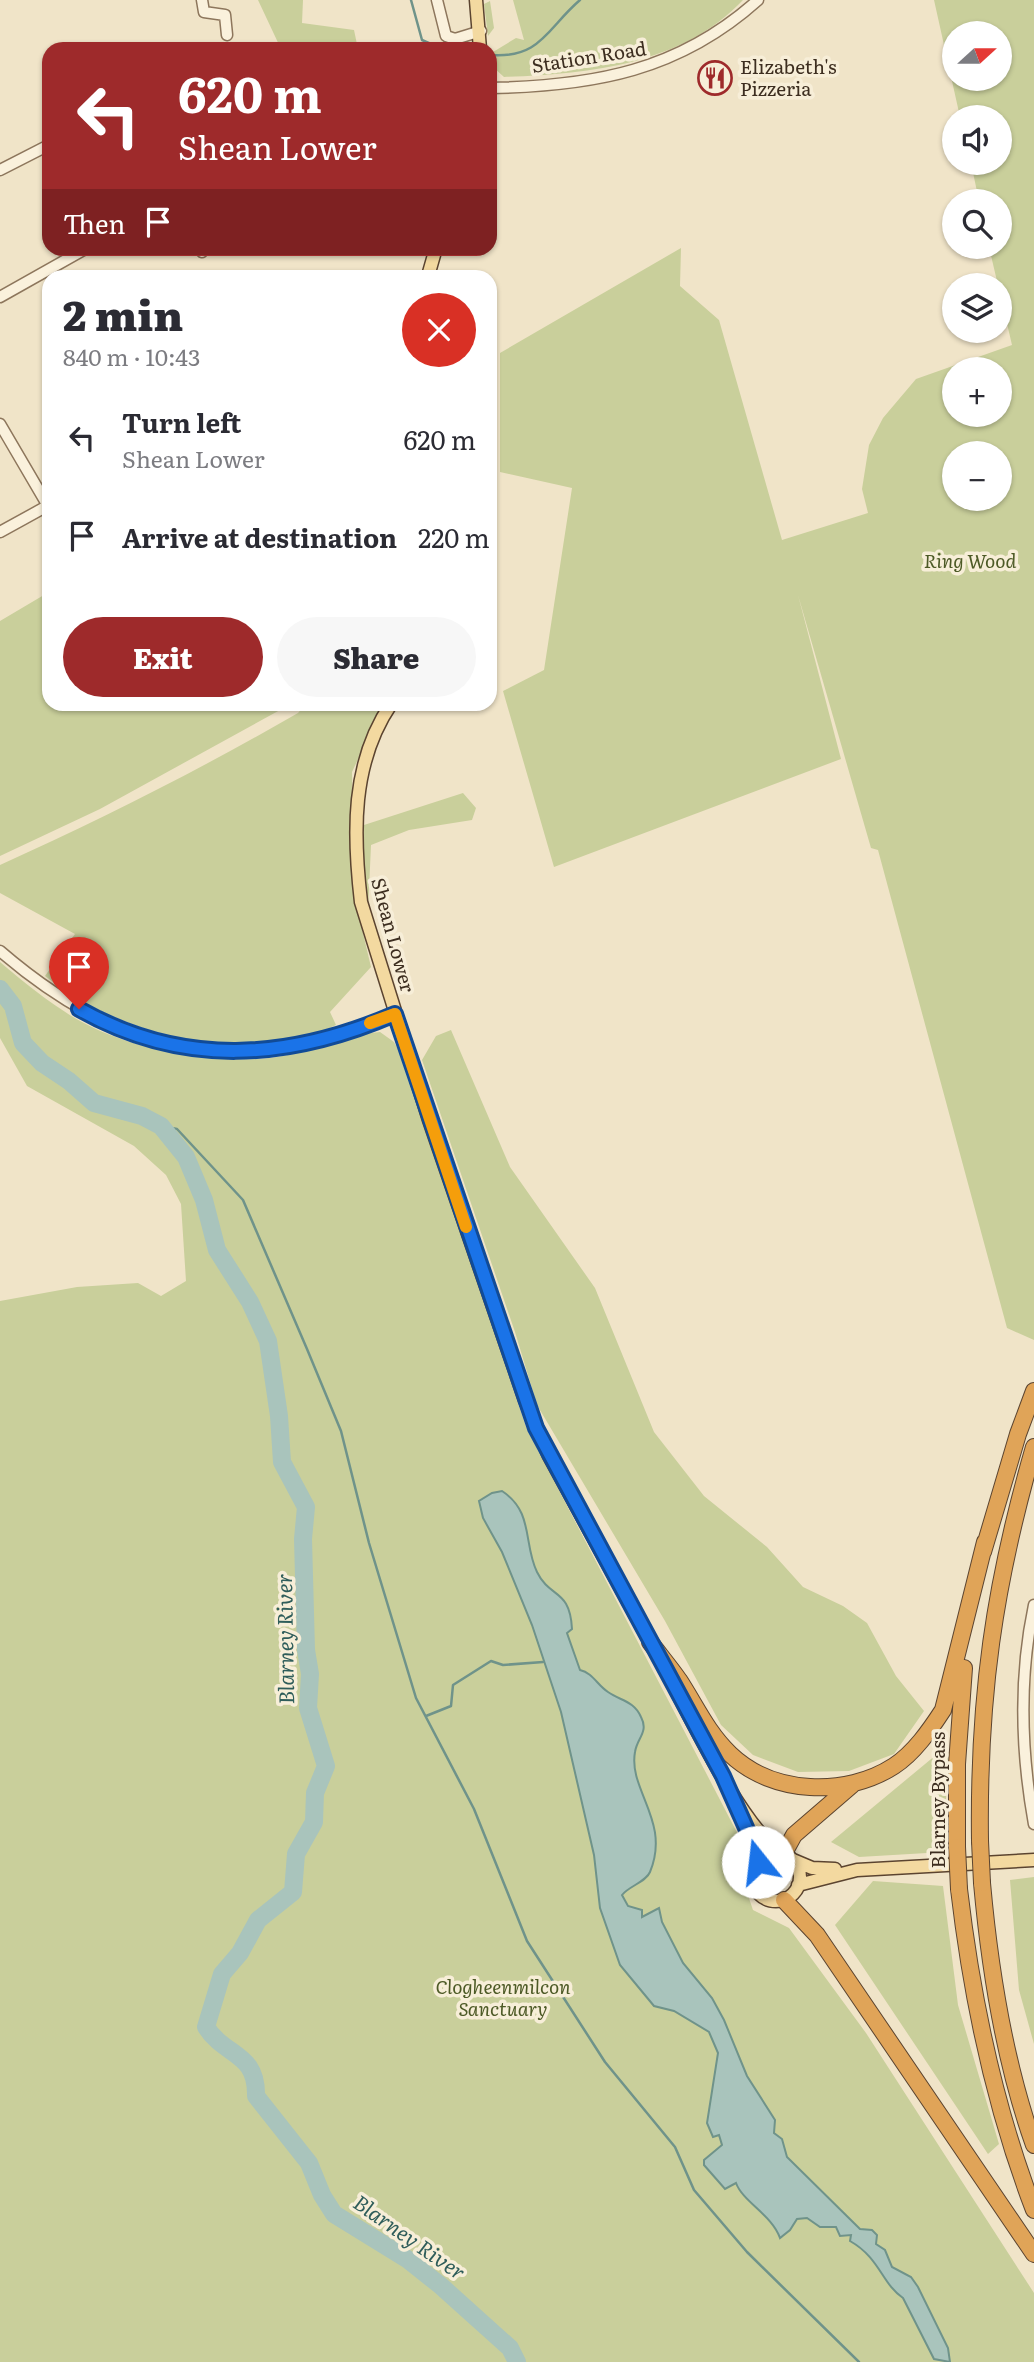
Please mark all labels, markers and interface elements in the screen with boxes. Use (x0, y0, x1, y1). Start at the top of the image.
north arrow (942, 21, 1012, 91)
map controls (942, 21, 1012, 511)
street label: Station Road (529, 33, 649, 79)
place label: Elizabeth's Pizzeria (740, 52, 837, 102)
text: 620 m (178, 55, 322, 128)
restaurant icon: Elizabeth's Pizzeria (696, 59, 734, 97)
icon: left (63, 70, 154, 161)
button: sound (942, 105, 1012, 175)
text: Shean Lower (178, 122, 377, 170)
button: search (942, 189, 1012, 259)
text: Then (63, 203, 125, 242)
icon: arrive (139, 203, 177, 241)
button: layers (942, 273, 1012, 343)
text: 2 min (63, 282, 183, 344)
button: close (402, 293, 476, 367)
text: 840 m · 10:43 (63, 339, 200, 373)
button: + (942, 357, 1012, 427)
text: Turn left (122, 402, 241, 441)
icon: left (63, 419, 101, 457)
text: 620 m (403, 419, 476, 458)
text: Shean Lower (122, 441, 265, 475)
button: − (942, 441, 1012, 511)
icon: arrive (63, 517, 101, 555)
text: Arrive at destination (122, 517, 397, 556)
text: 220 m (418, 517, 490, 556)
park label: Ring Wood (924, 546, 1016, 574)
button: Exit (63, 617, 263, 697)
button: Share (277, 617, 476, 697)
street label: Shean Lower (365, 874, 423, 995)
pin (49, 937, 109, 1009)
icon: arrive (60, 948, 98, 986)
water label: Blarney River (267, 1573, 300, 1705)
street label: Blarney Bypass (923, 1731, 951, 1868)
position arrow (721, 1825, 795, 1899)
park label: Clogheenmilcon Sanctuary (436, 1972, 571, 2022)
water label: Blarney River (348, 2186, 473, 2286)

